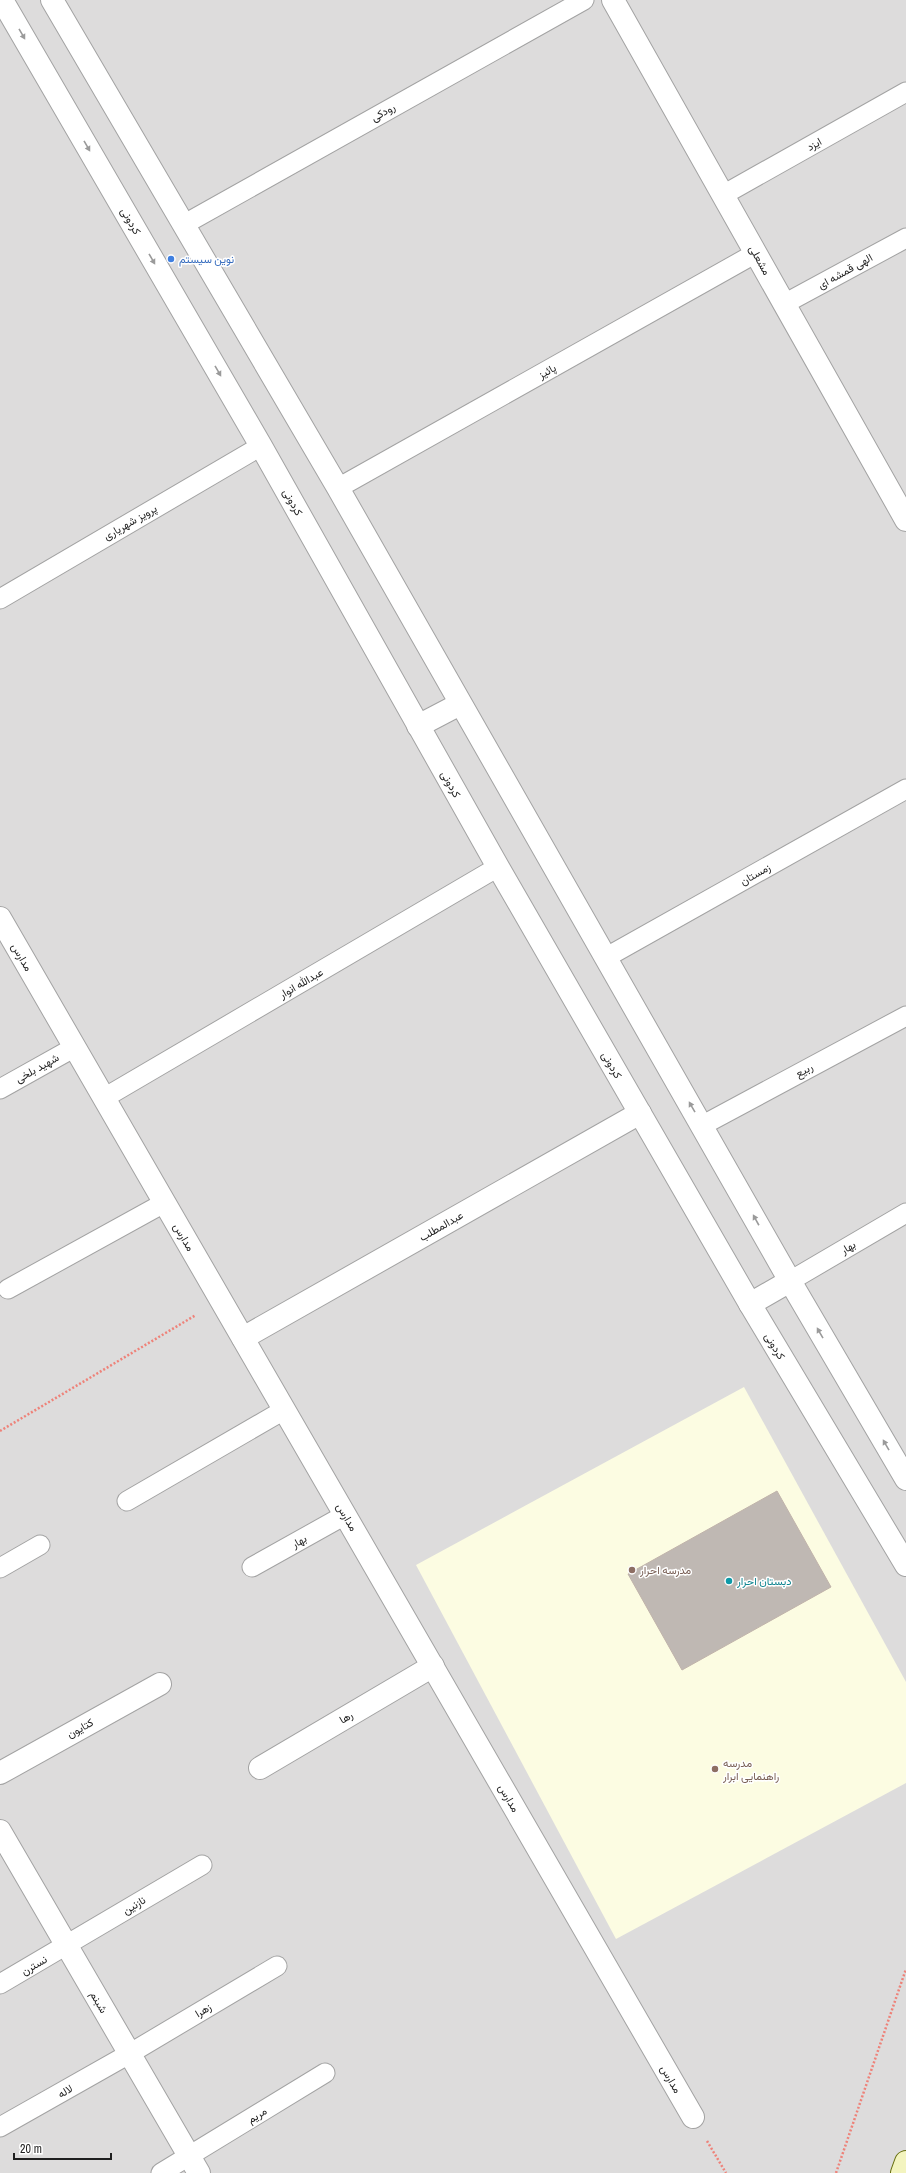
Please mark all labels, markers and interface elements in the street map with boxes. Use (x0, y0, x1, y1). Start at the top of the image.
one-way arrow (18, 28, 25, 40)
street label: رودکی (368, 100, 398, 124)
street label: ایزد (804, 134, 824, 154)
one-way arrow (84, 140, 91, 152)
street label: کردونی (118, 205, 144, 237)
street label: مشعلی (746, 243, 774, 278)
street label: الهی قمشه ای (815, 250, 875, 292)
place label: نوین سیستم (179, 252, 234, 267)
one-way arrow (149, 253, 156, 265)
marker: نوین سیستم (166, 254, 176, 264)
street label: پائیز (535, 360, 559, 383)
one-way arrow (214, 365, 221, 377)
street label: کردونی (280, 486, 306, 518)
street label: پرویز شهریاری (101, 501, 160, 544)
street label: کردونی (438, 768, 464, 800)
street label: زمستان (737, 860, 773, 888)
street label: مدارس (8, 940, 36, 974)
street label: عبدالله انوار (276, 965, 326, 1002)
street label: کردونی (599, 1049, 625, 1081)
street label: شهید بلخی (13, 1050, 62, 1086)
street label: ربیع (793, 1060, 816, 1081)
one-way arrow (688, 1101, 695, 1113)
street label: عبدالمطلب (416, 1208, 466, 1244)
one-way arrow (752, 1215, 759, 1226)
street label: مدارس (170, 1220, 198, 1254)
street label: بهار (837, 1237, 858, 1257)
one-way arrow (817, 1327, 824, 1339)
street label: کردونی (762, 1330, 788, 1362)
one-way arrow (883, 1439, 890, 1451)
street label: مدارس (333, 1500, 361, 1534)
street label: بهار (288, 1531, 309, 1551)
place label: مدرسه احرار (639, 1563, 691, 1577)
marker: مدرسه احرار (627, 1565, 637, 1575)
place label: دبستان احرار (736, 1574, 792, 1588)
marker: دبستان احرار (724, 1576, 734, 1586)
street label: رها (337, 1707, 356, 1726)
street label: کتایون (64, 1715, 96, 1741)
place label: مدرسه راهنمایی ابرار (722, 1756, 780, 1783)
marker: مدرسه راهنمایی ابرار (710, 1764, 720, 1774)
street label: مدارس (495, 1781, 523, 1815)
street label: نازنین (120, 1893, 148, 1917)
street label: نسترن (18, 1952, 50, 1978)
street label: شبنم (86, 1988, 111, 2016)
street label: زهرا (192, 2000, 214, 2020)
street label: مدارس (657, 2062, 685, 2096)
street label: لاله (55, 2081, 75, 2101)
street label: مریم (245, 2104, 270, 2127)
scale bar (14, 2135, 111, 2161)
text: 20 m (20, 2141, 42, 2157)

